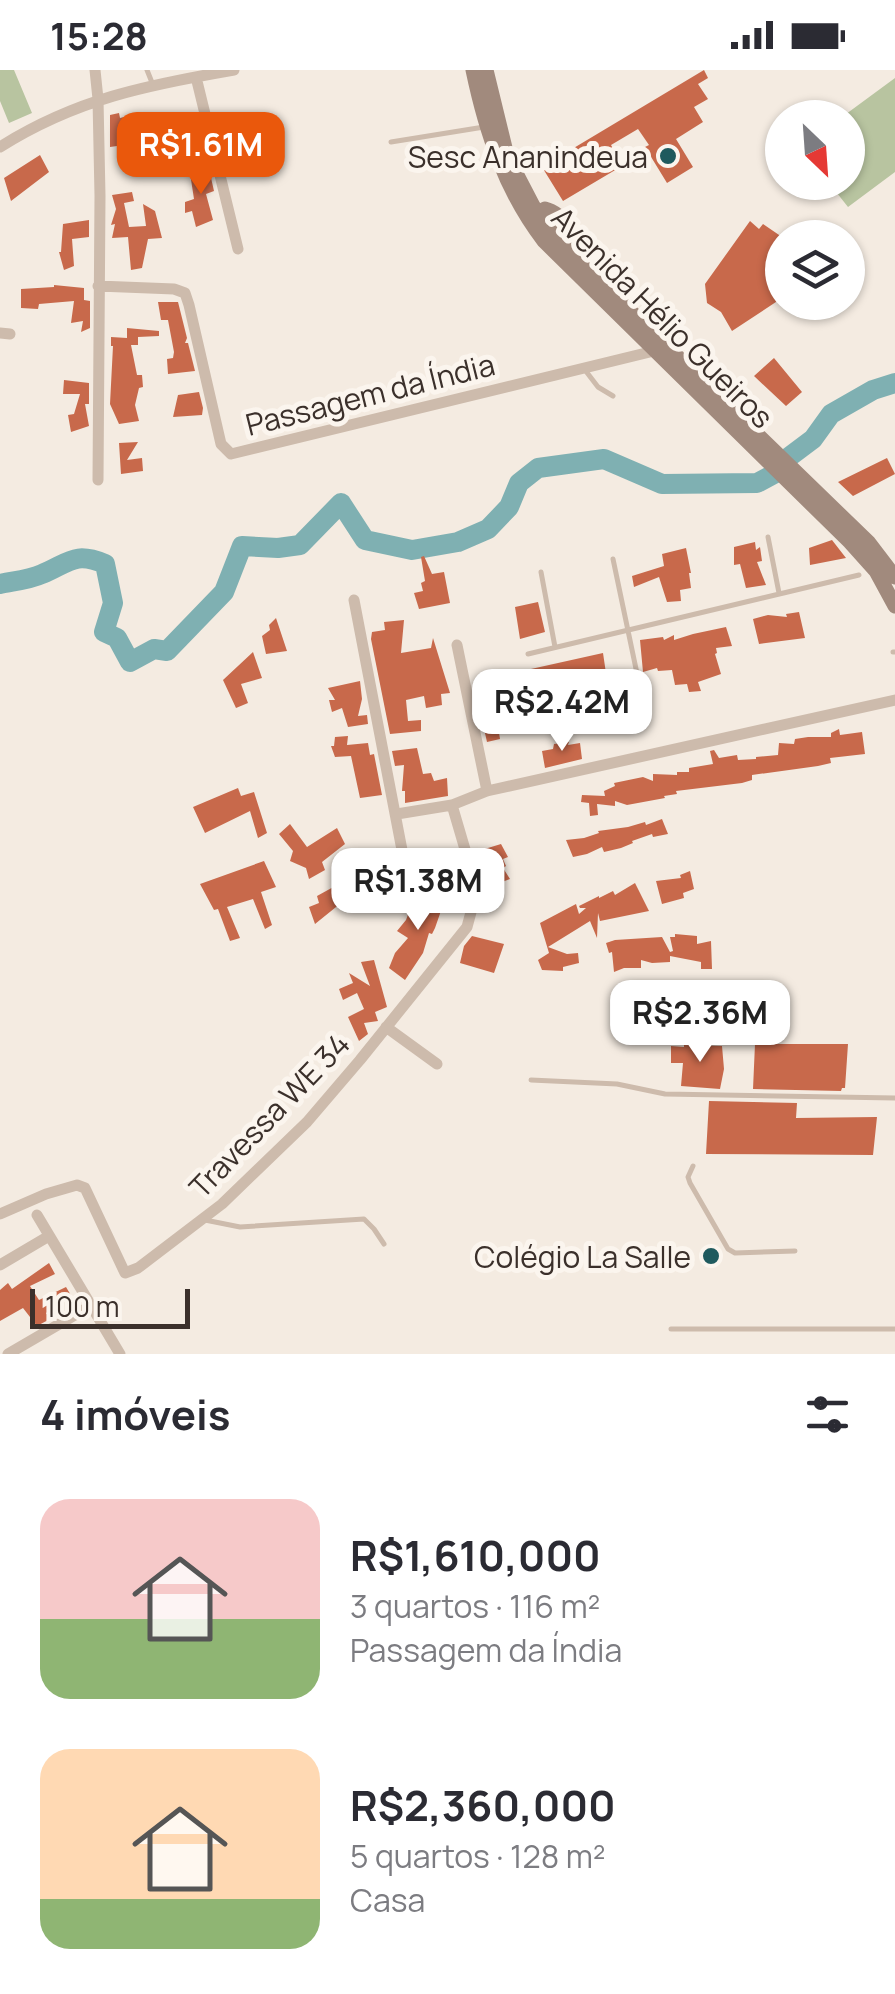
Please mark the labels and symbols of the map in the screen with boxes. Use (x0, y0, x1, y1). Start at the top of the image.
north arrow (765, 100, 865, 200)
pin: R$1.61M (109, 112, 293, 197)
place label: Sesc Ananindeua (408, 136, 648, 177)
marker: Sesc Ananindeua (657, 145, 679, 167)
street label: Avenida Hélio Gueiros (543, 197, 783, 437)
street label: Passagem da Índia (241, 343, 499, 445)
pin: R$2.42M (470, 669, 654, 754)
pin: R$1.38M (326, 848, 510, 933)
pin: R$2.36M (608, 980, 792, 1065)
street label: Travessa WE 34 (180, 1024, 358, 1206)
place label: Colégio La Salle (474, 1236, 691, 1277)
marker: Colégio La Salle (700, 1245, 722, 1267)
scale bar (30, 1284, 190, 1328)

